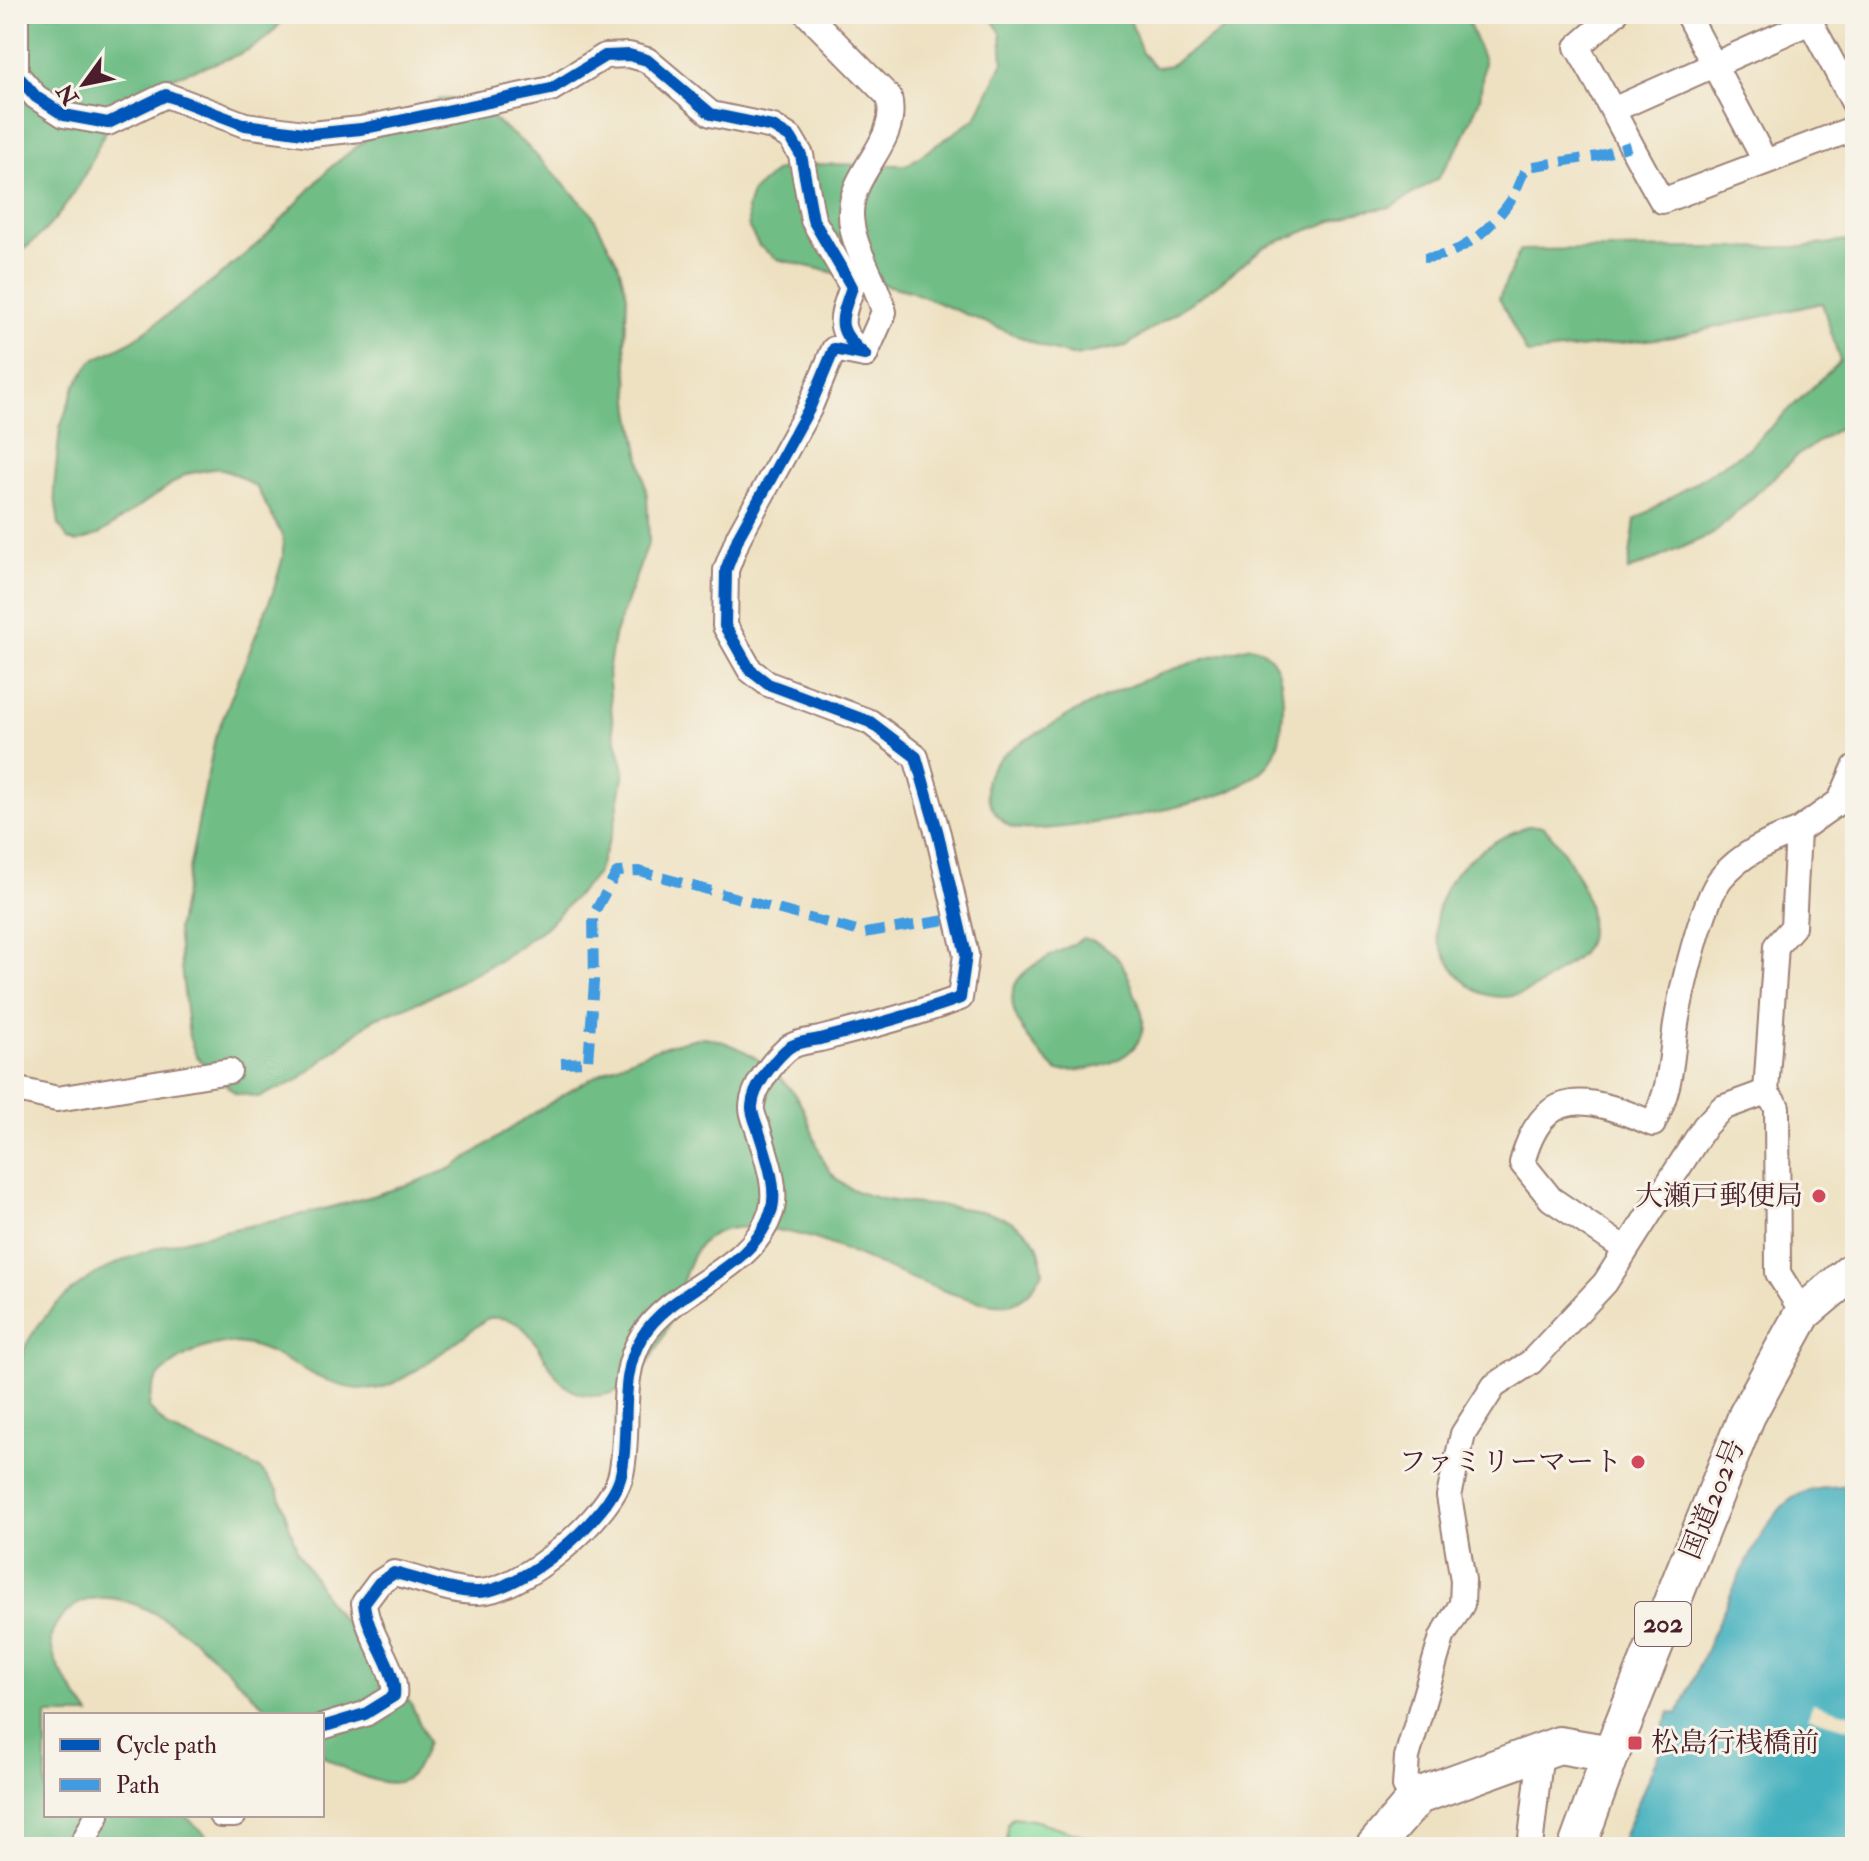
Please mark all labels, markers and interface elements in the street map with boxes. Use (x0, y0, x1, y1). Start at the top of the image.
north arrow (44, 44, 124, 124)
text: N (51, 78, 86, 111)
place label: 大瀬戸郵便局 (1635, 1179, 1803, 1214)
marker: 大瀬戸郵便局 (1810, 1187, 1828, 1205)
street label: 国道202号 (1673, 1434, 1753, 1564)
place label: ファミリーマート (1399, 1445, 1622, 1480)
marker: ファミリーマート (1629, 1453, 1647, 1471)
road number: 202 (1635, 1602, 1691, 1646)
legend (44, 1713, 324, 1817)
place label: 松島行桟橋前 (1651, 1726, 1819, 1761)
text: Cycle path (116, 1730, 217, 1761)
marker: 松島行桟橋前 (1626, 1734, 1644, 1752)
text: Path (116, 1770, 160, 1801)

